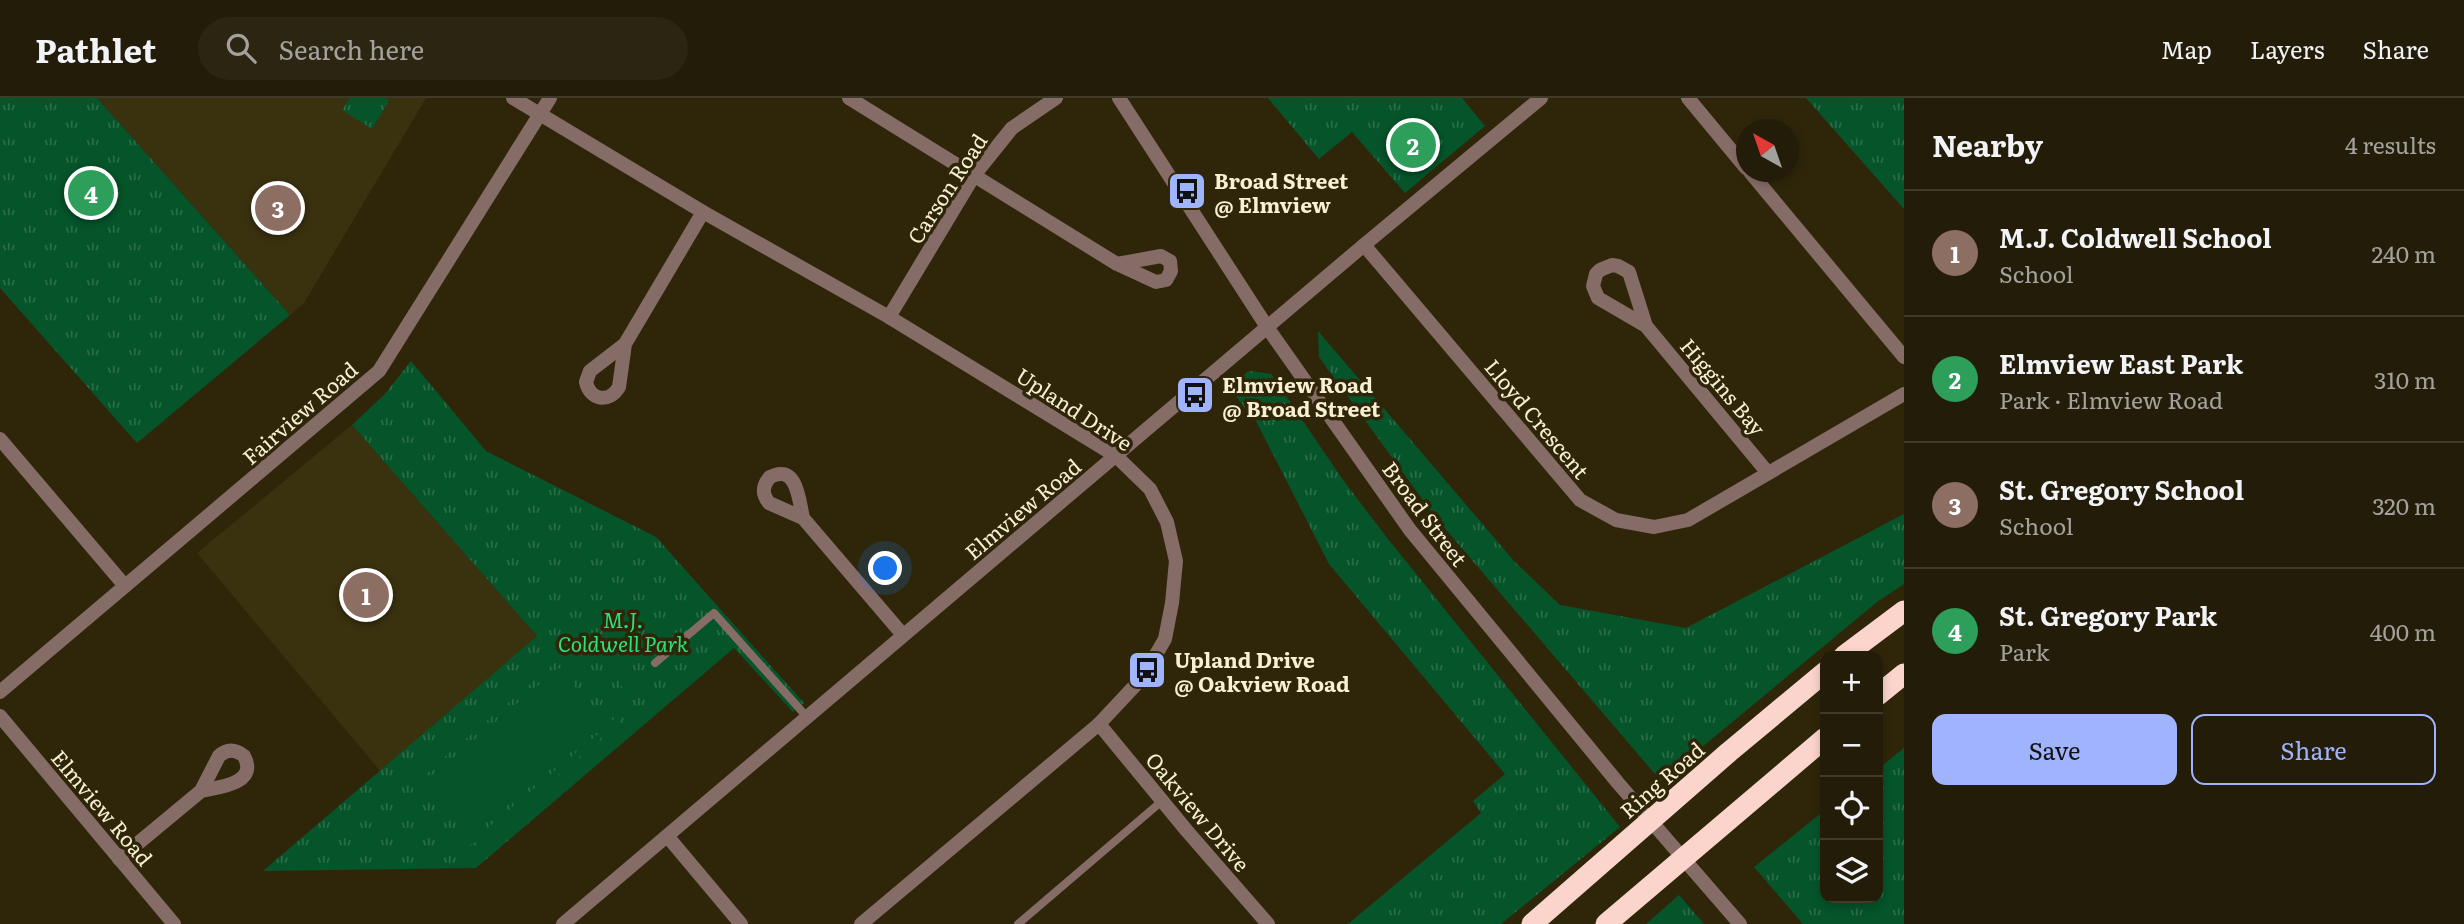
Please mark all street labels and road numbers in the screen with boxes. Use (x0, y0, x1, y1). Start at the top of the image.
street label: Carson Road (899, 127, 993, 249)
street label: Higgins Bay (1674, 331, 1775, 442)
street label: Lloyd Crescent (1479, 351, 1598, 485)
street label: Fairview Road (235, 353, 363, 471)
street label: Upland Drive (1011, 359, 1139, 457)
street label: Elmview Road (957, 450, 1087, 566)
street label: Broad Street (1376, 454, 1476, 572)
street label: Ring Road (1612, 733, 1710, 824)
street label: Elmview Road (45, 742, 161, 872)
street label: Oakview Drive (1140, 745, 1258, 878)

